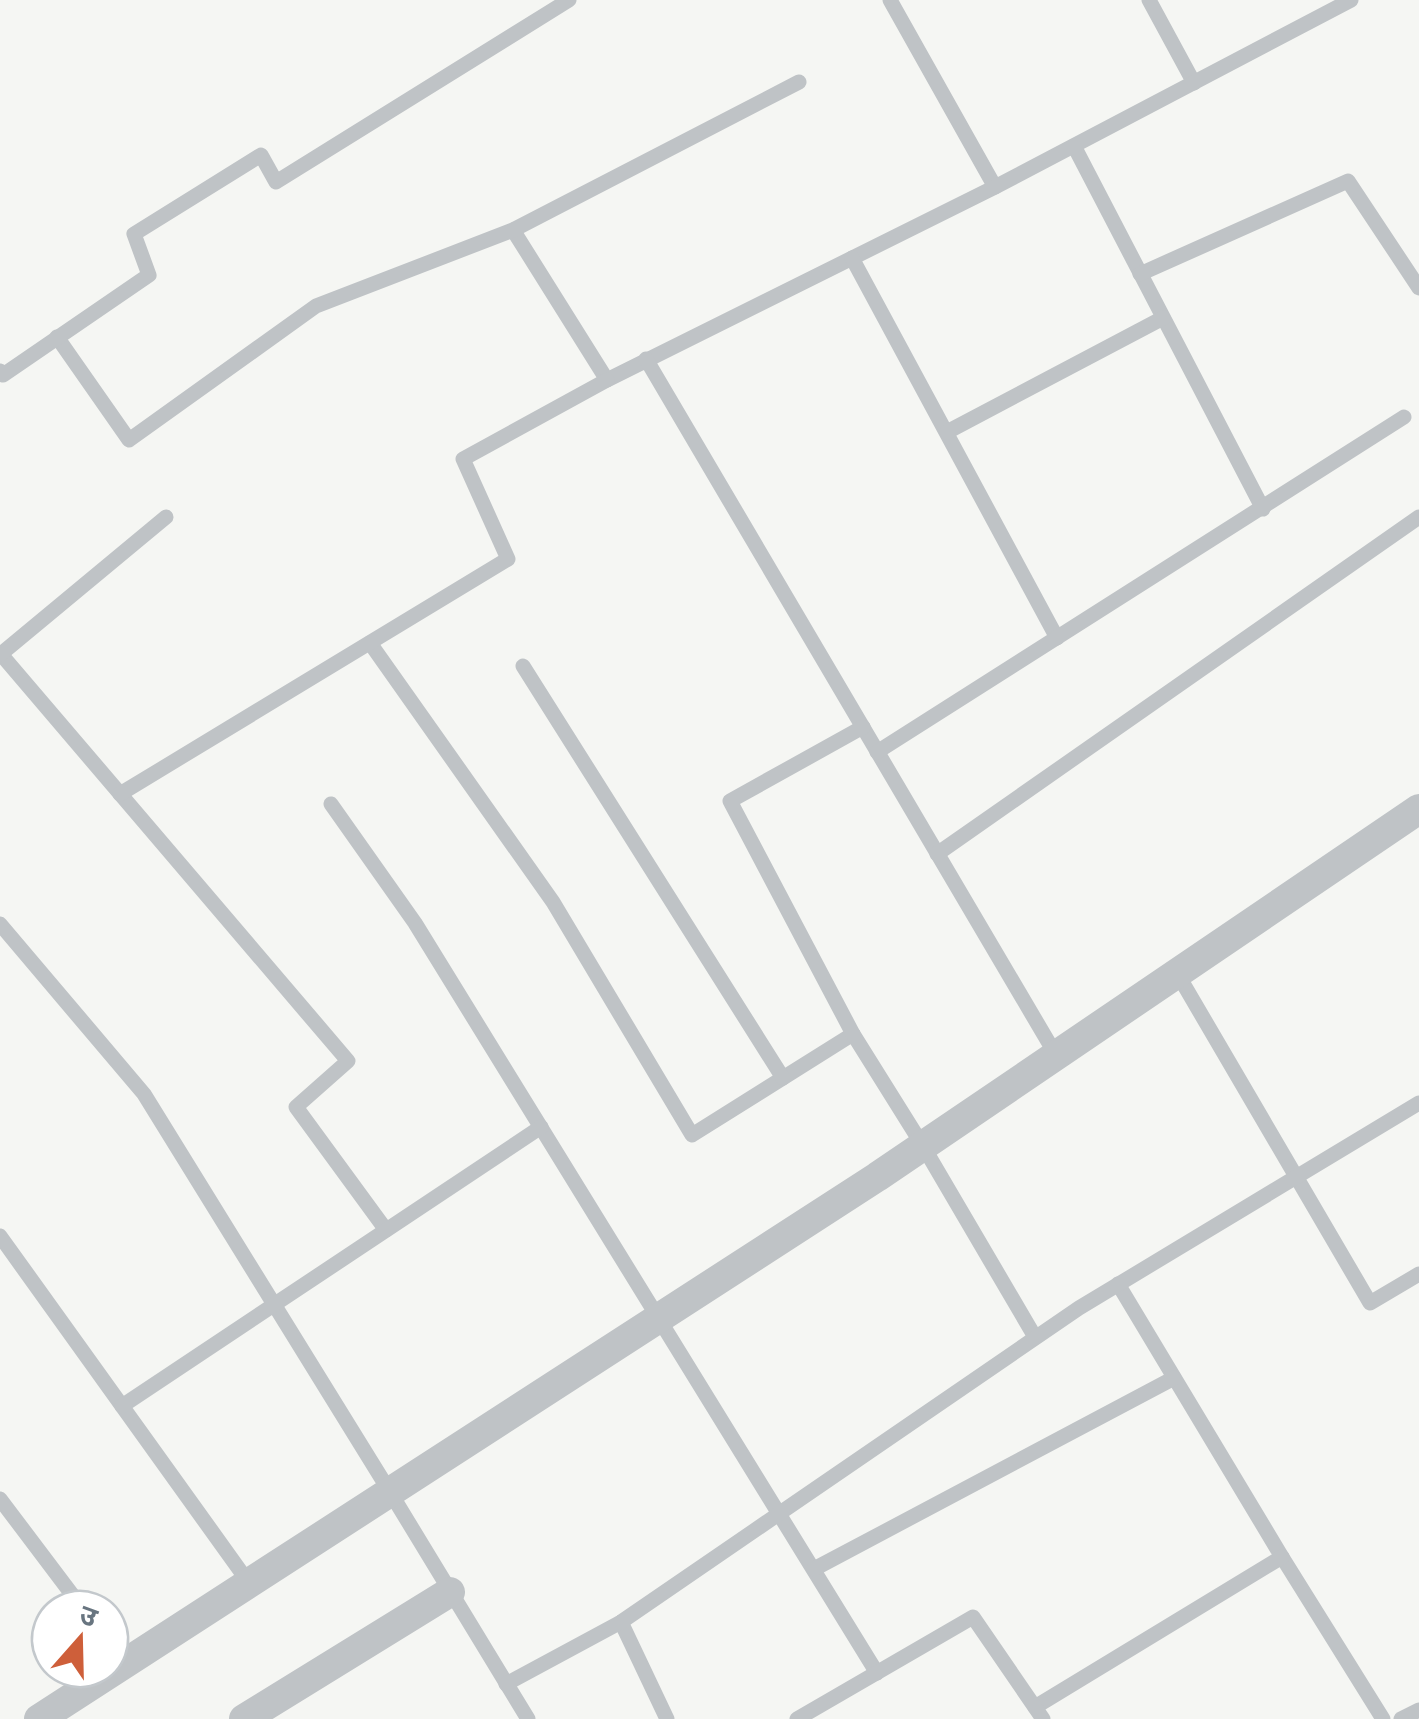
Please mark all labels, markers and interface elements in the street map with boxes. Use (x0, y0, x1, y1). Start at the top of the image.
north arrow (30, 1589, 130, 1689)
text: उ (75, 1596, 103, 1634)

